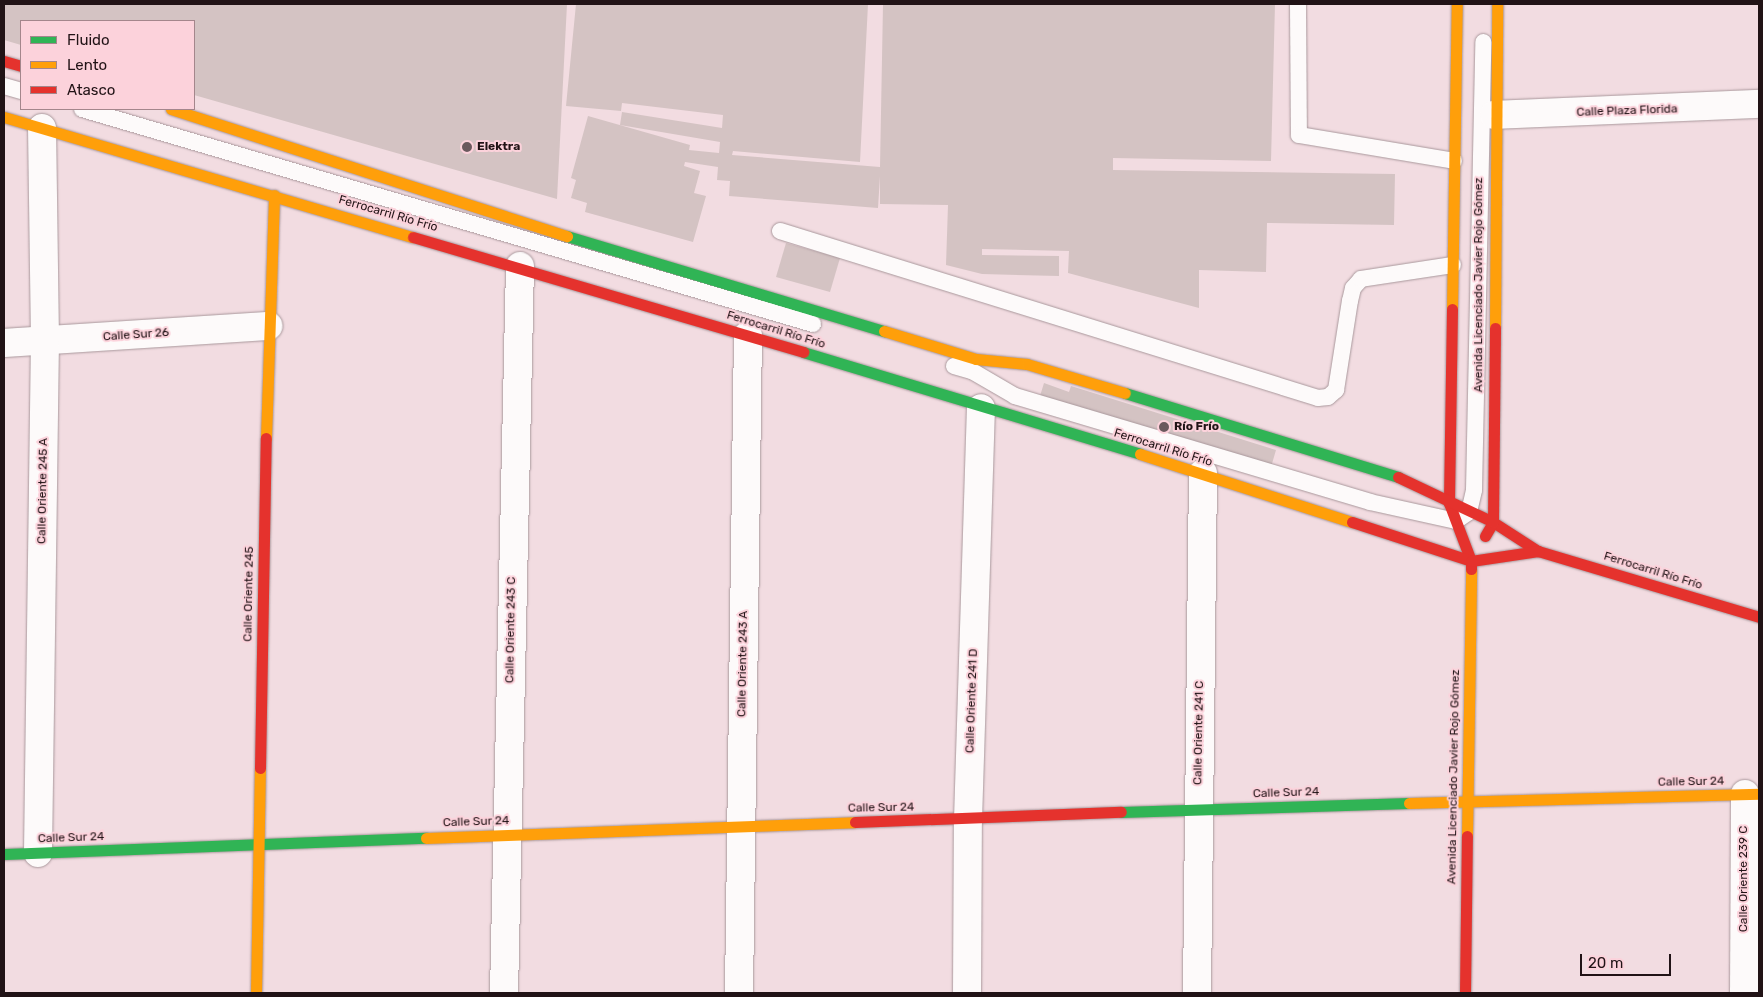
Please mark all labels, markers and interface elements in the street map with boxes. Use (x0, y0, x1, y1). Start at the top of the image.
legend (20, 20, 195, 110)
text: Fluido (67, 31, 110, 49)
text: Lento (67, 56, 107, 74)
text: Atasco (67, 81, 115, 99)
street label: Calle Plaza Florida (1576, 102, 1678, 120)
place label: Elektra (477, 140, 520, 154)
marker: Elektra (461, 141, 473, 153)
street label: Avenida Licenciado Javier Rojo Gómez (1472, 177, 1486, 393)
street label: Ferrocarril Río Frío (337, 193, 439, 235)
street label: Ferrocarril Río Frío (725, 308, 827, 352)
street label: Calle Sur 26 (102, 325, 170, 345)
place label: Río Frío (1174, 420, 1219, 434)
marker: Río Frío (1158, 421, 1170, 433)
street label: Ferrocarril Río Frío (1112, 426, 1214, 470)
street label: Calle Oriente 245 A (35, 438, 51, 544)
street label: Calle Oriente 245 (241, 546, 257, 642)
street label: Ferrocarril Río Frío (1602, 549, 1704, 593)
street label: Calle Oriente 243 C (503, 577, 519, 683)
street label: Calle Oriente 243 A (735, 611, 751, 717)
street label: Calle Oriente 241 D (963, 649, 981, 753)
street label: Avenida Licenciado Javier Rojo Gómez (1445, 669, 1463, 885)
street label: Calle Oriente 241 C (1191, 681, 1207, 785)
street label: Calle Sur 24 (1658, 774, 1724, 790)
street label: Calle Sur 24 (1252, 785, 1320, 801)
street label: Calle Sur 24 (848, 800, 914, 816)
street label: Calle Sur 24 (442, 814, 510, 830)
street label: Calle Oriente 239 C (1737, 826, 1751, 932)
street label: Calle Sur 24 (37, 830, 105, 846)
scale bar (1583, 944, 1674, 976)
text: 20 m (1588, 954, 1623, 972)

